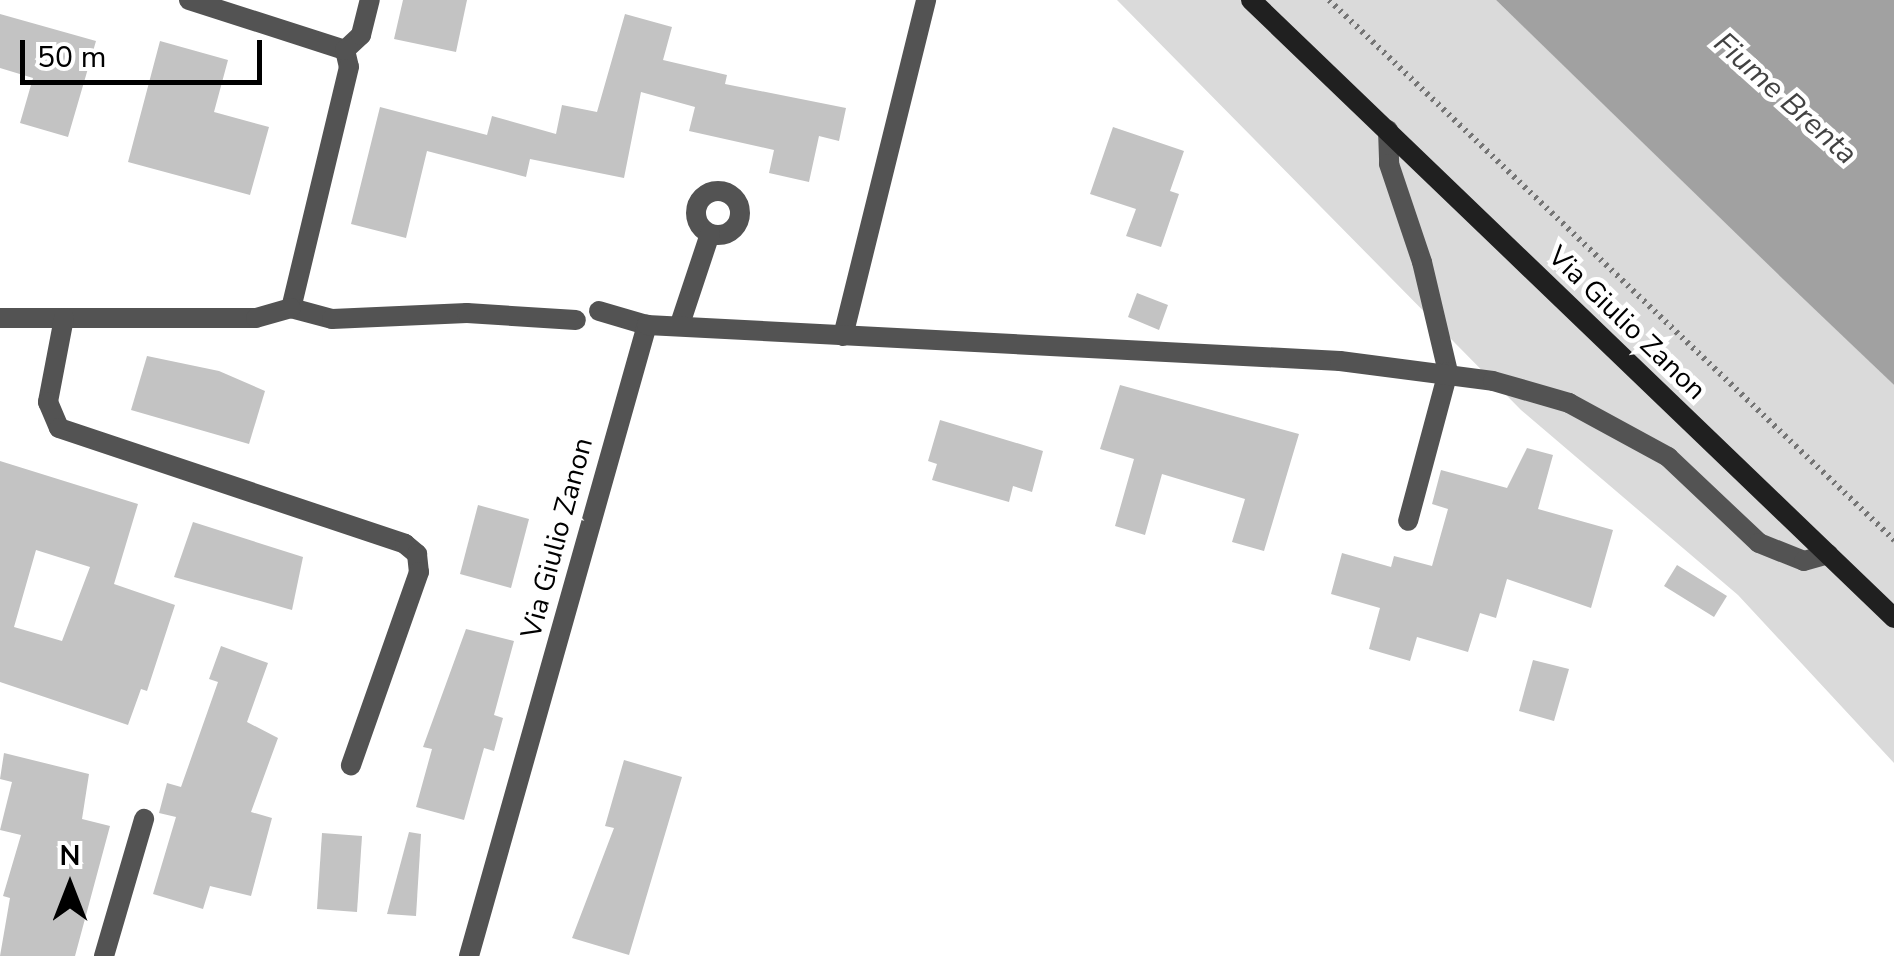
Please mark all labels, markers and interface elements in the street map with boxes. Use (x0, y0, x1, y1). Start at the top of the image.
scale bar (25, 20, 268, 82)
water label: Fiume Brenta (1706, 25, 1864, 173)
text: 50 m (37, 37, 106, 78)
street label: Via Giulio Zanon (1541, 239, 1713, 407)
street label: Via Giulio Zanon (514, 434, 600, 642)
north arrow (20, 836, 120, 936)
text: N (60, 837, 80, 875)

